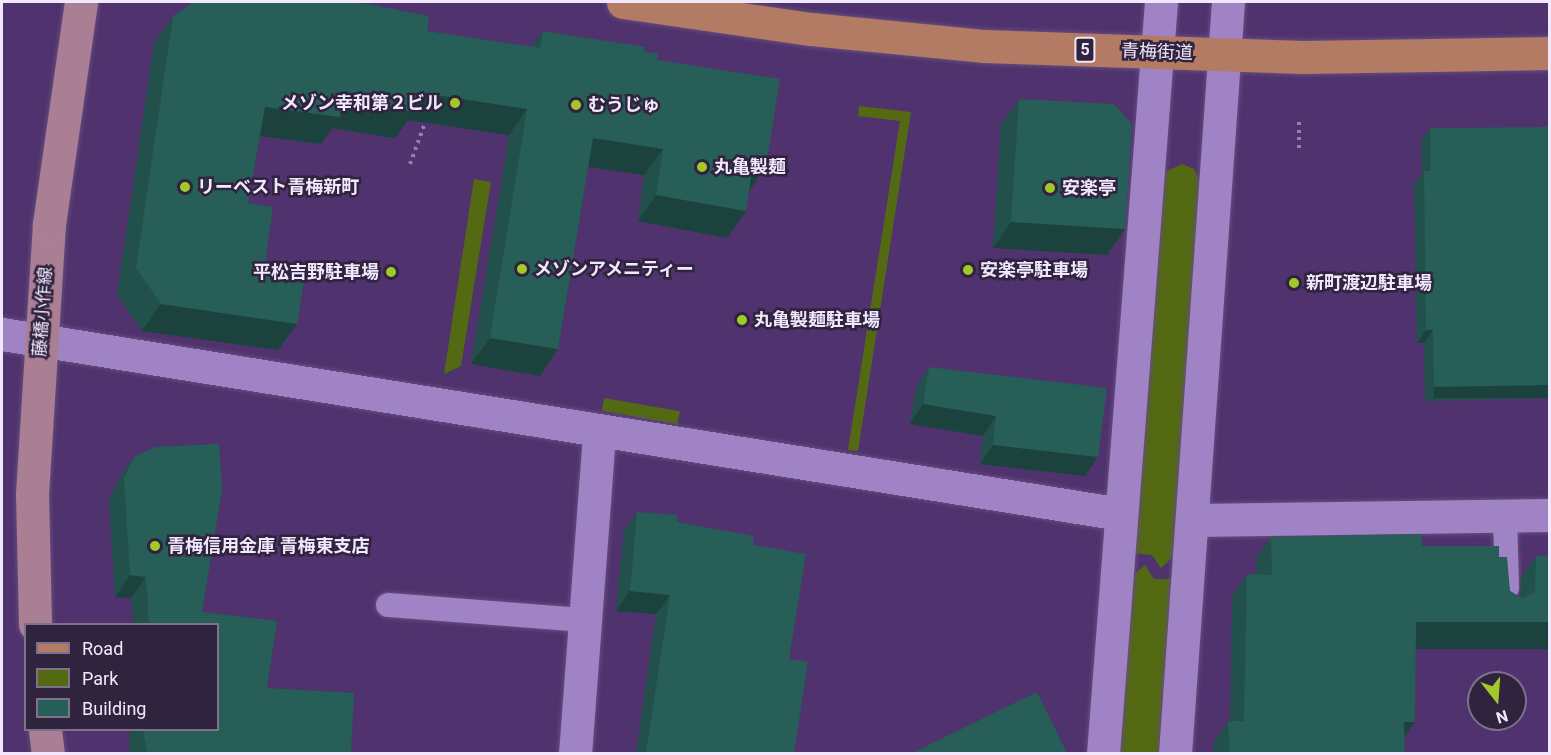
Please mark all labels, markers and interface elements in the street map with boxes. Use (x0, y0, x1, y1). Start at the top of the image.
road number: 5 (1073, 37, 1097, 63)
street label: 青梅街道 (1121, 40, 1193, 64)
place label: メゾン幸和第２ビル (281, 92, 443, 114)
place label: むうじゅ (588, 94, 660, 116)
marker: メゾン幸和第２ビル (448, 96, 462, 110)
marker: むうじゅ (569, 98, 583, 112)
place label: 丸亀製麺 (714, 156, 786, 178)
marker: 丸亀製麺 (695, 160, 709, 174)
place label: リーベスト青梅新町 (197, 176, 359, 198)
place label: 安楽亭 (1062, 177, 1116, 199)
marker: リーベスト青梅新町 (178, 180, 192, 194)
marker: 安楽亭 (1043, 181, 1057, 195)
place label: メゾンアメニティー (534, 258, 696, 280)
place label: 安楽亭駐車場 (980, 259, 1088, 281)
place label: 平松吉野駐車場 (253, 261, 379, 283)
marker: メゾンアメニティー (515, 262, 529, 276)
marker: 安楽亭駐車場 (961, 263, 975, 277)
marker: 平松吉野駐車場 (384, 265, 398, 279)
street label: 藤橋小作線 (29, 266, 57, 358)
place label: 新町渡辺駐車場 (1306, 272, 1432, 294)
marker: 新町渡辺駐車場 (1287, 276, 1301, 290)
place label: 丸亀製麺駐車場 (754, 309, 880, 331)
marker: 丸亀製麺駐車場 (735, 313, 749, 327)
place label: 青梅信用金庫 青梅東支店 (167, 535, 369, 557)
marker: 青梅信用金庫 青梅東支店 (148, 539, 162, 553)
legend (24, 623, 219, 731)
text: Road (82, 638, 123, 659)
text: Park (82, 668, 118, 689)
north arrow (1467, 671, 1527, 731)
text: Building (82, 698, 146, 719)
text: N (1494, 706, 1510, 728)

